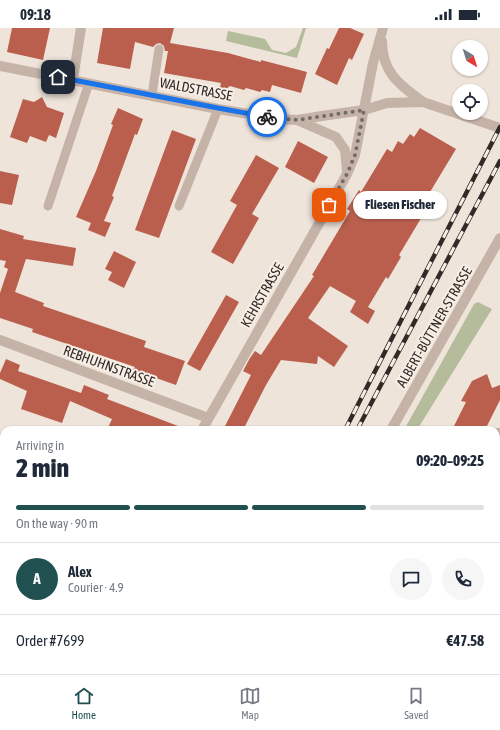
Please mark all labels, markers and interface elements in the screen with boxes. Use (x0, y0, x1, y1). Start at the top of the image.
text: 09:18 (20, 6, 51, 23)
north arrow (452, 40, 488, 76)
map controls (452, 40, 488, 120)
pin (41, 60, 75, 94)
icon: home (47, 66, 69, 88)
street label: WALDSTRASSE (158, 74, 234, 104)
button: locate (452, 84, 488, 120)
courier (247, 97, 287, 137)
icon: bike (256, 106, 278, 128)
pin (312, 188, 346, 222)
callout: Fliesen Fischer (353, 191, 447, 219)
icon: bag (318, 194, 340, 216)
text: Fliesen Fischer (365, 197, 435, 212)
street label: KEHRSTRASSE (237, 260, 287, 330)
street label: ALBERT-BÜTTNER-STRASSE (393, 264, 475, 390)
street label: REBHUHNSTRASSE (61, 342, 157, 390)
text: Arriving in (16, 438, 64, 453)
text: 09:20–09:25 (416, 452, 484, 469)
text: 2 min (16, 453, 69, 483)
text: On the way · 90 m (16, 516, 98, 531)
button: chat (390, 558, 432, 600)
button: phone (442, 558, 484, 600)
text: Alex (68, 563, 92, 580)
text: A (33, 570, 41, 587)
text: Courier · 4.9 (68, 580, 124, 595)
text: Order #7699 (16, 632, 84, 649)
text: €47.58 (446, 632, 484, 649)
tab: Home (72, 685, 96, 721)
tab: Map (239, 685, 261, 721)
tab: Saved (404, 685, 428, 721)

